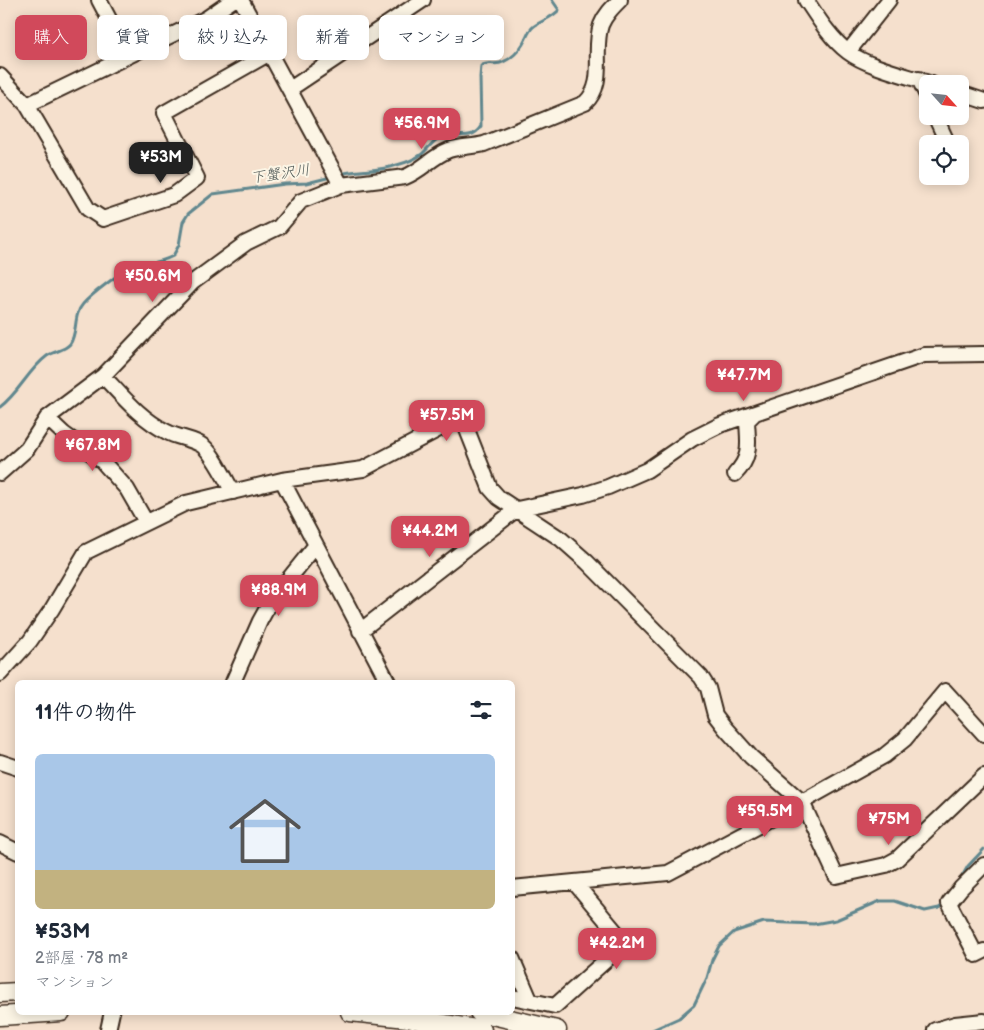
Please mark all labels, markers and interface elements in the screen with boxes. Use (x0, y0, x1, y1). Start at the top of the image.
chip: 購入 (15, 15, 87, 60)
chip: 賃貸 (97, 15, 169, 60)
chip: 絞り込み (179, 15, 287, 60)
chip: 新着 (297, 15, 369, 60)
chip: マンション (379, 15, 504, 60)
north arrow (919, 75, 969, 125)
map controls (919, 75, 969, 185)
pin: ¥56.9M (381, 108, 463, 150)
text: ¥56.9M (394, 114, 450, 133)
button: locate (919, 135, 969, 185)
pin: ¥53M (131, 142, 191, 184)
text: ¥53M (140, 148, 182, 167)
water label: 下蟹沢川 (249, 160, 311, 188)
pin: ¥50.6M (112, 260, 194, 303)
text: ¥50.6M (125, 267, 181, 286)
pin: ¥47.7M (703, 360, 785, 402)
text: ¥47.7M (717, 366, 771, 385)
pin: ¥57.5M (406, 400, 488, 442)
text: ¥57.5M (420, 406, 474, 425)
pin: ¥67.8M (52, 430, 134, 472)
text: ¥67.8M (65, 436, 121, 455)
pin: ¥44.2M (389, 516, 471, 558)
text: ¥44.2M (402, 522, 458, 541)
pin: ¥88.9M (238, 574, 320, 617)
text: ¥88.9M (251, 581, 307, 600)
icon: filters (467, 696, 495, 724)
text: 11件の物件 (35, 700, 137, 725)
icon: home (220, 786, 310, 876)
pin: ¥59.5M (724, 796, 806, 838)
text: ¥59.5M (738, 802, 793, 821)
pin: ¥75M (859, 804, 919, 846)
text: ¥75M (868, 810, 910, 829)
text: ¥53M (35, 919, 90, 944)
pin: ¥42.2M (576, 928, 658, 970)
text: ¥42.2M (589, 934, 645, 953)
text: 2部屋 · 78 m² (35, 949, 128, 968)
text: マンション (35, 973, 114, 992)

